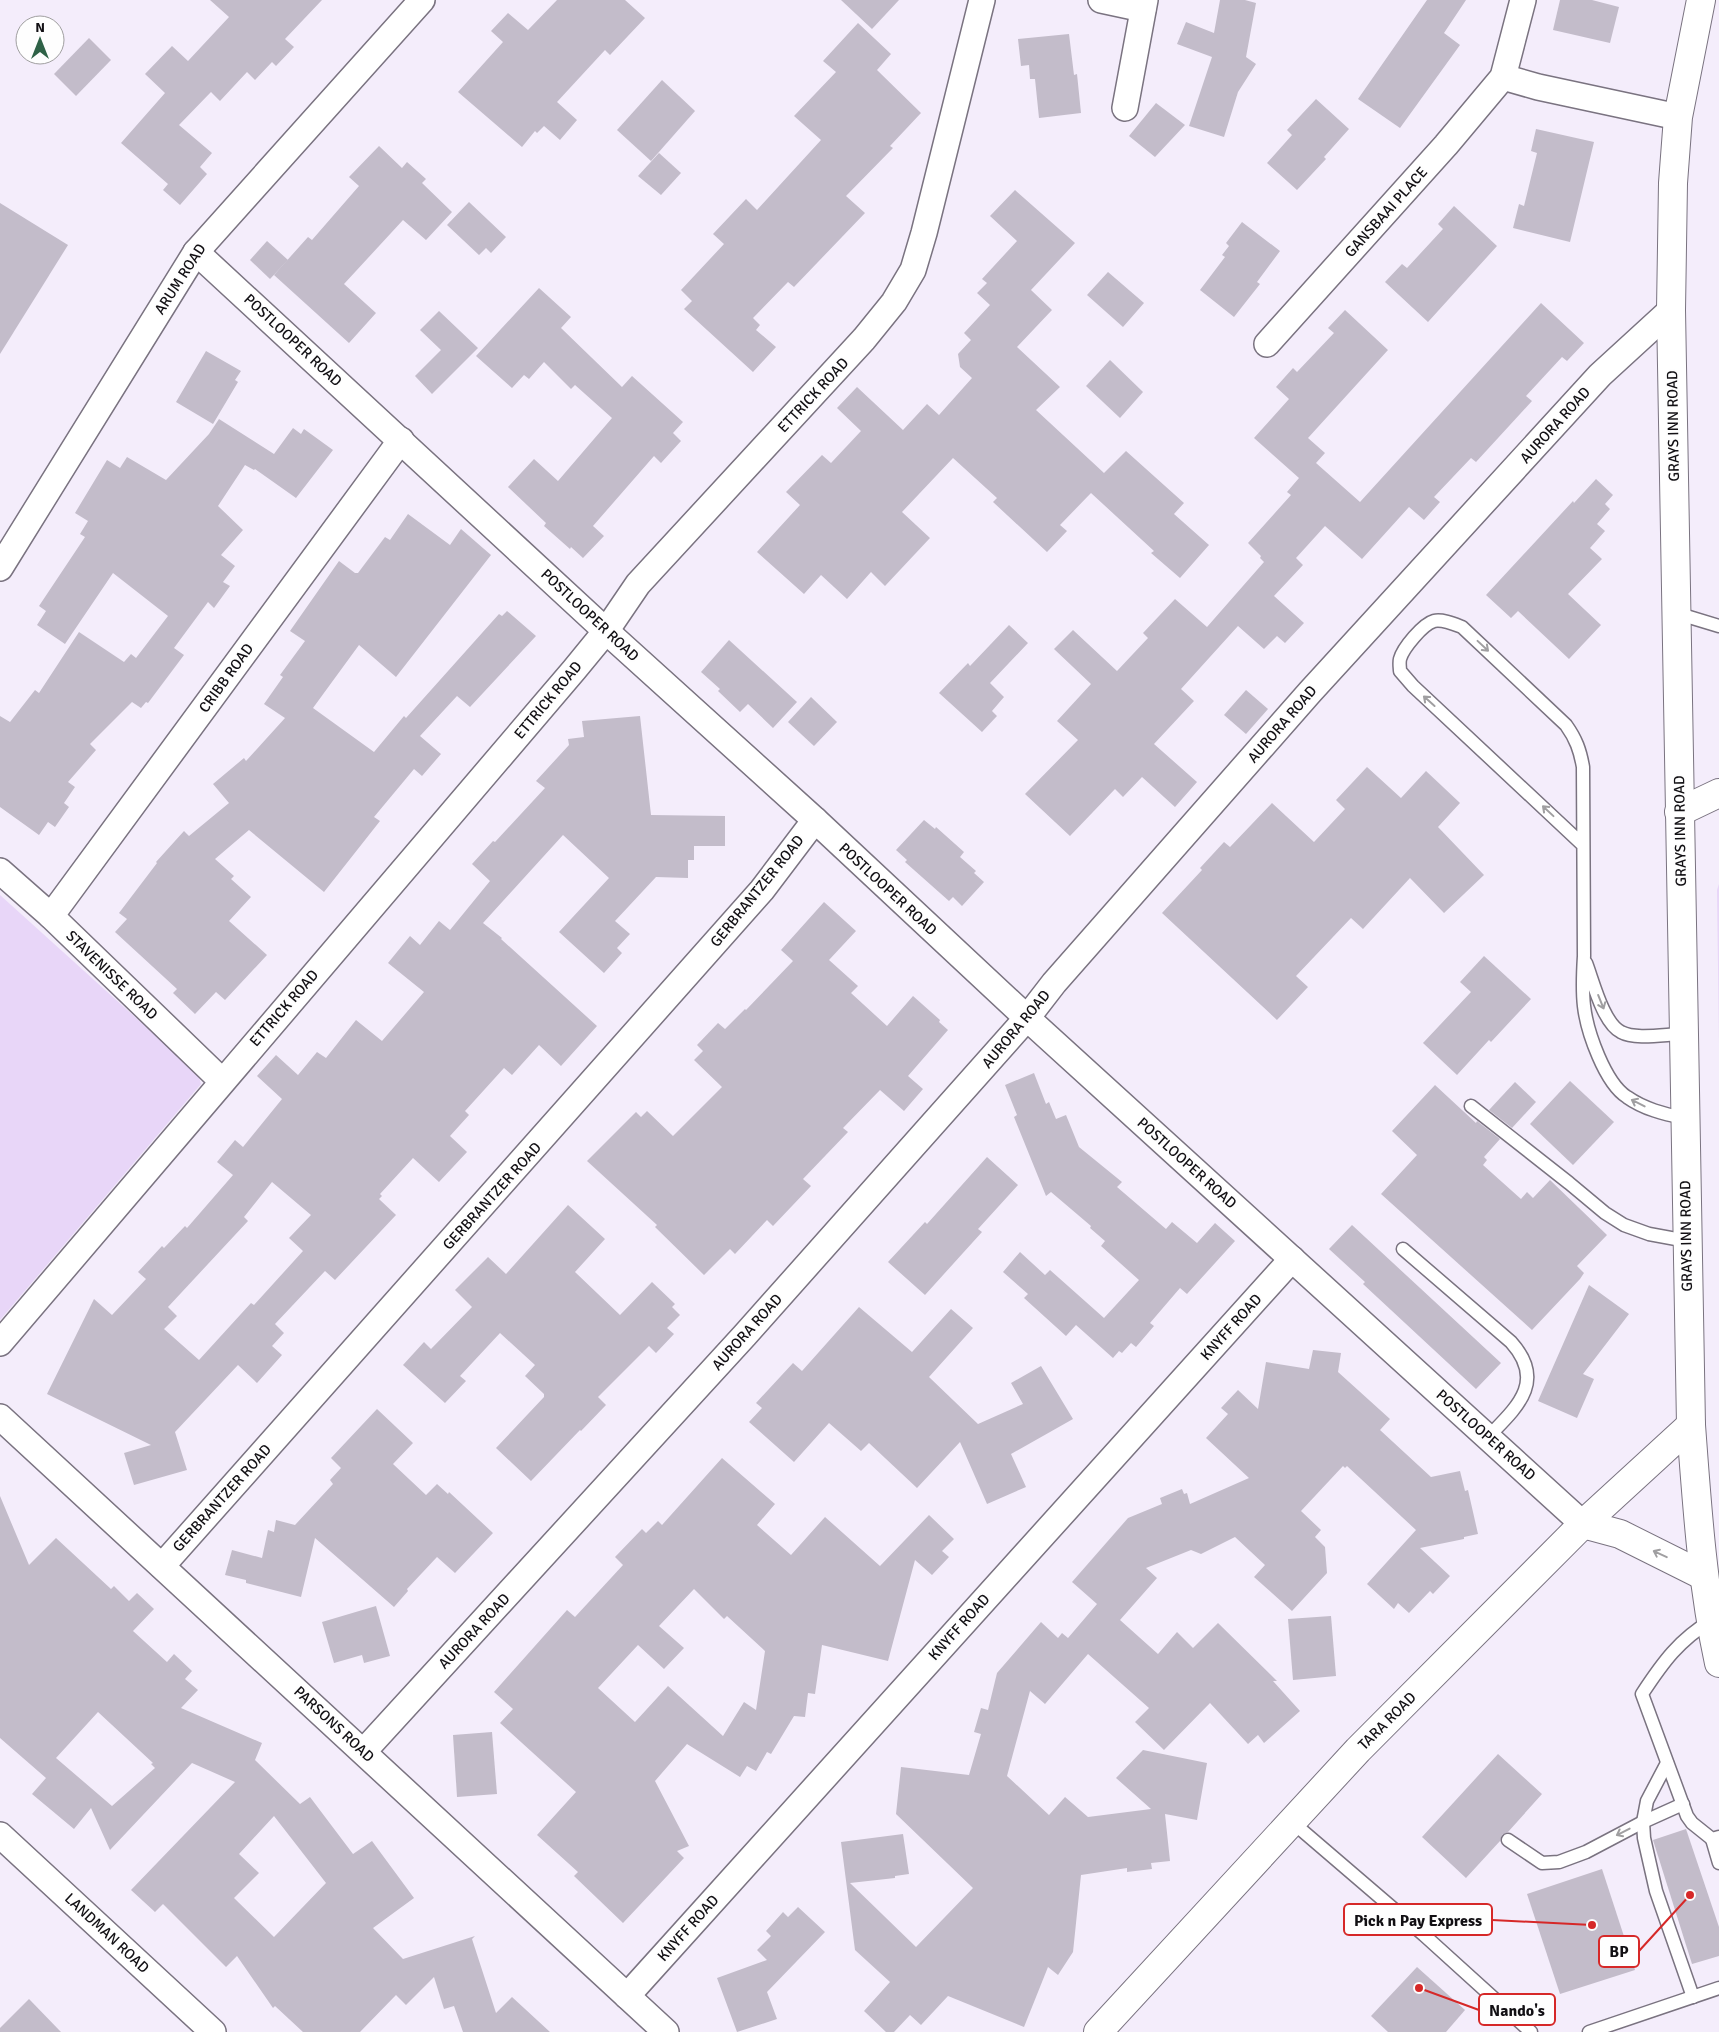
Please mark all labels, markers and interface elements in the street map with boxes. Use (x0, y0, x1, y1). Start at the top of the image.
north arrow (15, 15, 65, 65)
text: N (35, 19, 45, 36)
street label: GANSBAAI PLACE (1341, 163, 1431, 261)
street label: ARUM ROAD (150, 240, 210, 318)
street label: POSTLOOPER ROAD (240, 290, 346, 390)
street label: ETTRICK ROAD (774, 354, 852, 436)
street label: GRAYS INN ROAD (1663, 370, 1683, 482)
street label: AURORA ROAD (1516, 383, 1594, 467)
street label: POSTLOOPER ROAD (537, 565, 643, 665)
street label: CRIBB ROAD (195, 640, 257, 716)
one-way arrow (1477, 640, 1490, 652)
street label: ETTRICK ROAD (510, 658, 586, 742)
street label: AURORA ROAD (1244, 682, 1320, 766)
one-way arrow (1423, 695, 1436, 707)
street label: GRAYS INN ROAD (1670, 775, 1690, 887)
one-way arrow (1542, 805, 1554, 817)
street label: GERBRANTZER ROAD (706, 831, 808, 951)
street label: POSTLOOPER ROAD (835, 839, 941, 939)
street label: STAVENISSE ROAD (62, 927, 162, 1023)
street label: ETTRICK ROAD (246, 966, 322, 1050)
street label: AURORA ROAD (978, 986, 1054, 1072)
one-way arrow (1597, 994, 1606, 1009)
one-way arrow (1631, 1098, 1646, 1107)
street label: POSTLOOPER ROAD (1134, 1114, 1240, 1212)
street label: GERBRANTZER ROAD (439, 1138, 545, 1254)
street label: GRAYS INN ROAD (1676, 1180, 1696, 1292)
street label: AURORA ROAD (708, 1290, 786, 1374)
street label: KNYFF ROAD (1197, 1290, 1265, 1364)
street label: POSTLOOPER ROAD (1433, 1386, 1539, 1484)
street label: GERBRANTZER ROAD (169, 1440, 275, 1556)
one-way arrow (1653, 1549, 1668, 1558)
street label: AURORA ROAD (435, 1590, 513, 1672)
street label: KNYFF ROAD (925, 1590, 993, 1664)
street label: PARSONS ROAD (290, 1682, 378, 1766)
street label: TARA ROAD (1354, 1688, 1420, 1754)
one-way arrow (1616, 1827, 1631, 1837)
street label: LANDMAN ROAD (61, 1889, 153, 1977)
street label: KNYFF ROAD (654, 1891, 722, 1965)
callout: Pick n Pay Express (1344, 1904, 1492, 1935)
text: Pick n Pay Express (1354, 1911, 1482, 1931)
callout: BP (1599, 1936, 1639, 1967)
text: BP (1609, 1942, 1629, 1962)
callout: Nando's (1479, 1994, 1555, 2025)
text: Nando's (1489, 2001, 1545, 2021)

